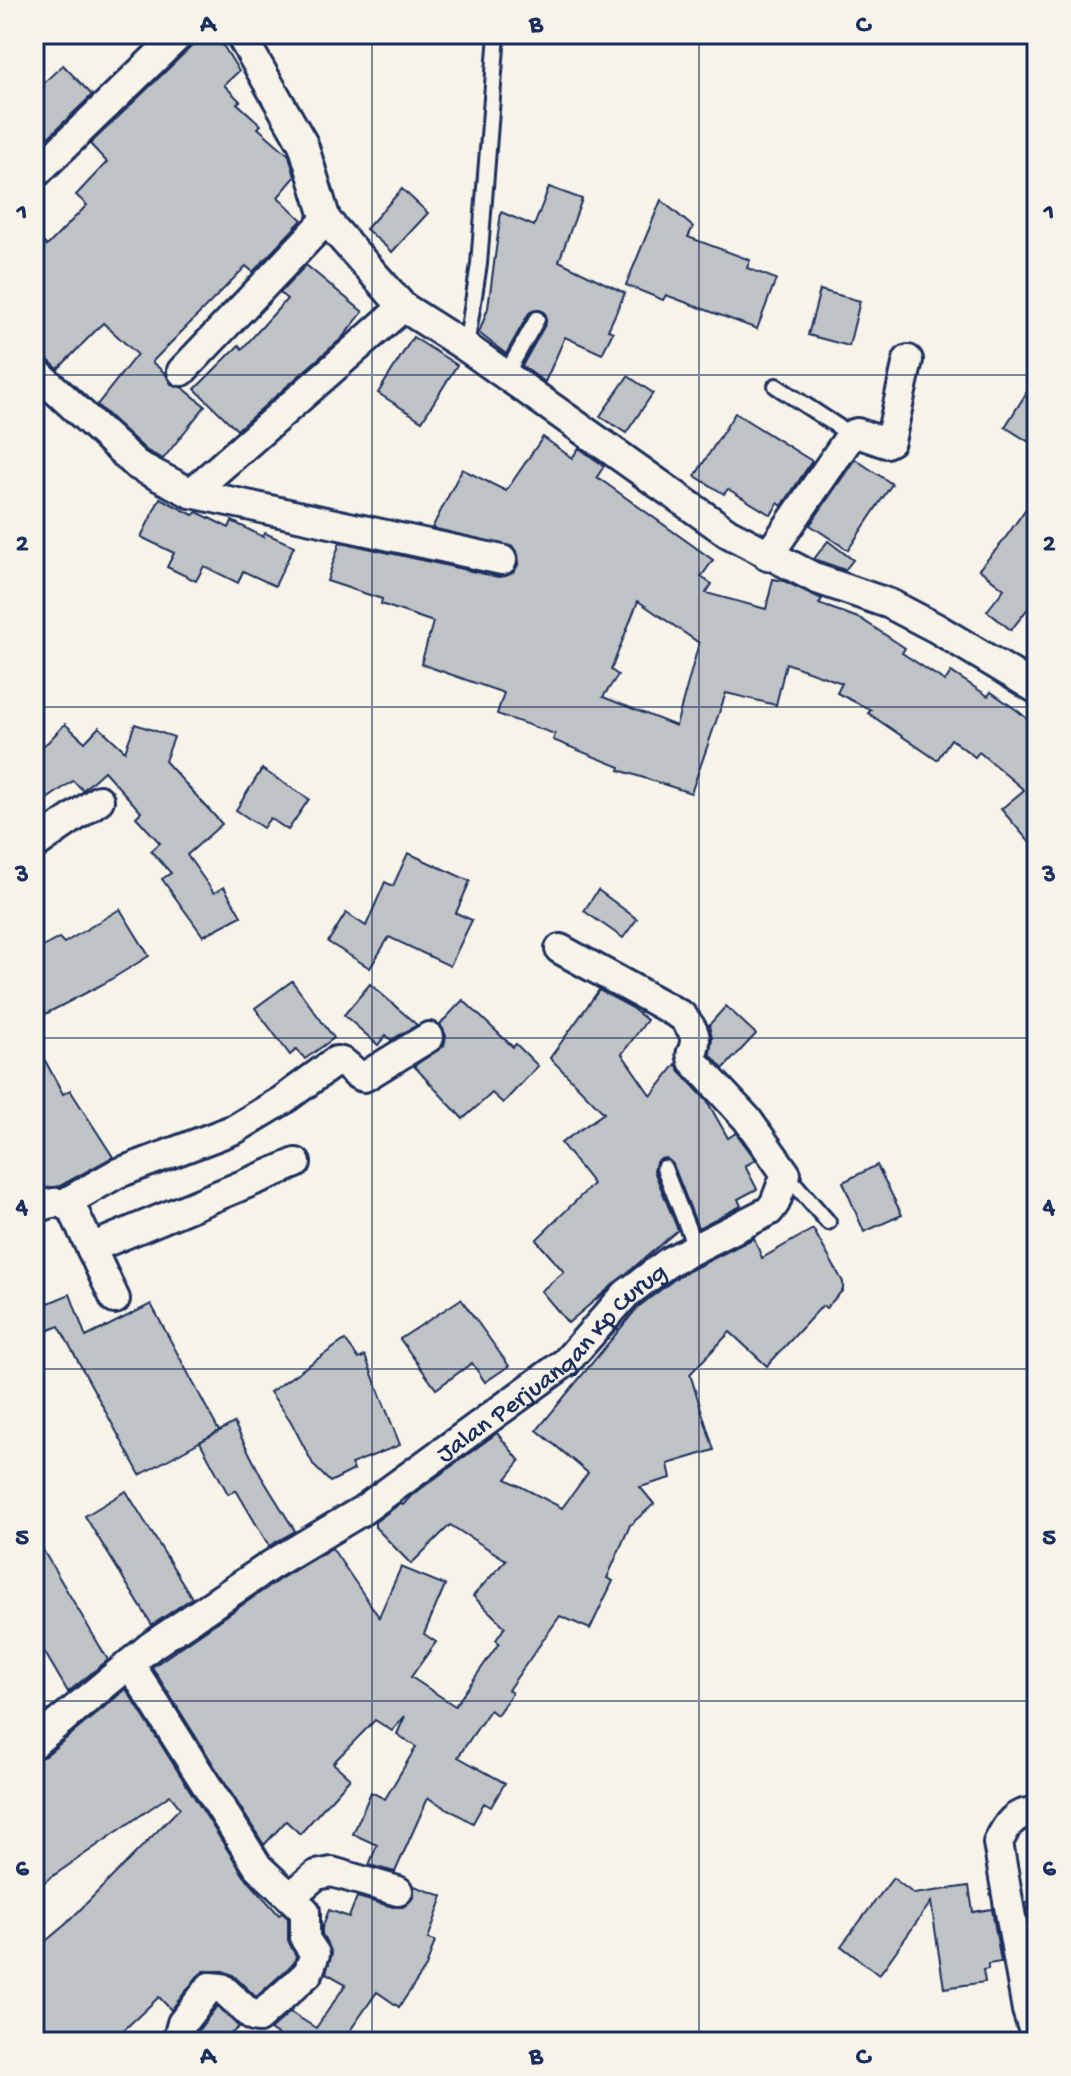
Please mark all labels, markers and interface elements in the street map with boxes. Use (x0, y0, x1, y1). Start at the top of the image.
text: A (199, 11, 217, 42)
text: B (528, 11, 544, 42)
text: C (856, 11, 873, 42)
text: 1 (16, 199, 27, 230)
text: 1 (1043, 199, 1054, 230)
text: 2 (16, 530, 29, 561)
text: 2 (1043, 530, 1056, 561)
text: 3 (14, 861, 29, 892)
text: 3 (1041, 861, 1056, 892)
text: 4 (15, 1193, 29, 1224)
text: 4 (1042, 1193, 1056, 1224)
street label: Jalan Perjuangan Kp Curug (432, 1258, 674, 1471)
text: 5 (15, 1524, 29, 1555)
text: 5 (1042, 1524, 1056, 1555)
text: 6 (15, 1855, 29, 1886)
text: 6 (1042, 1855, 1056, 1886)
text: A (199, 2043, 217, 2074)
text: B (528, 2043, 544, 2074)
text: C (856, 2043, 873, 2074)

